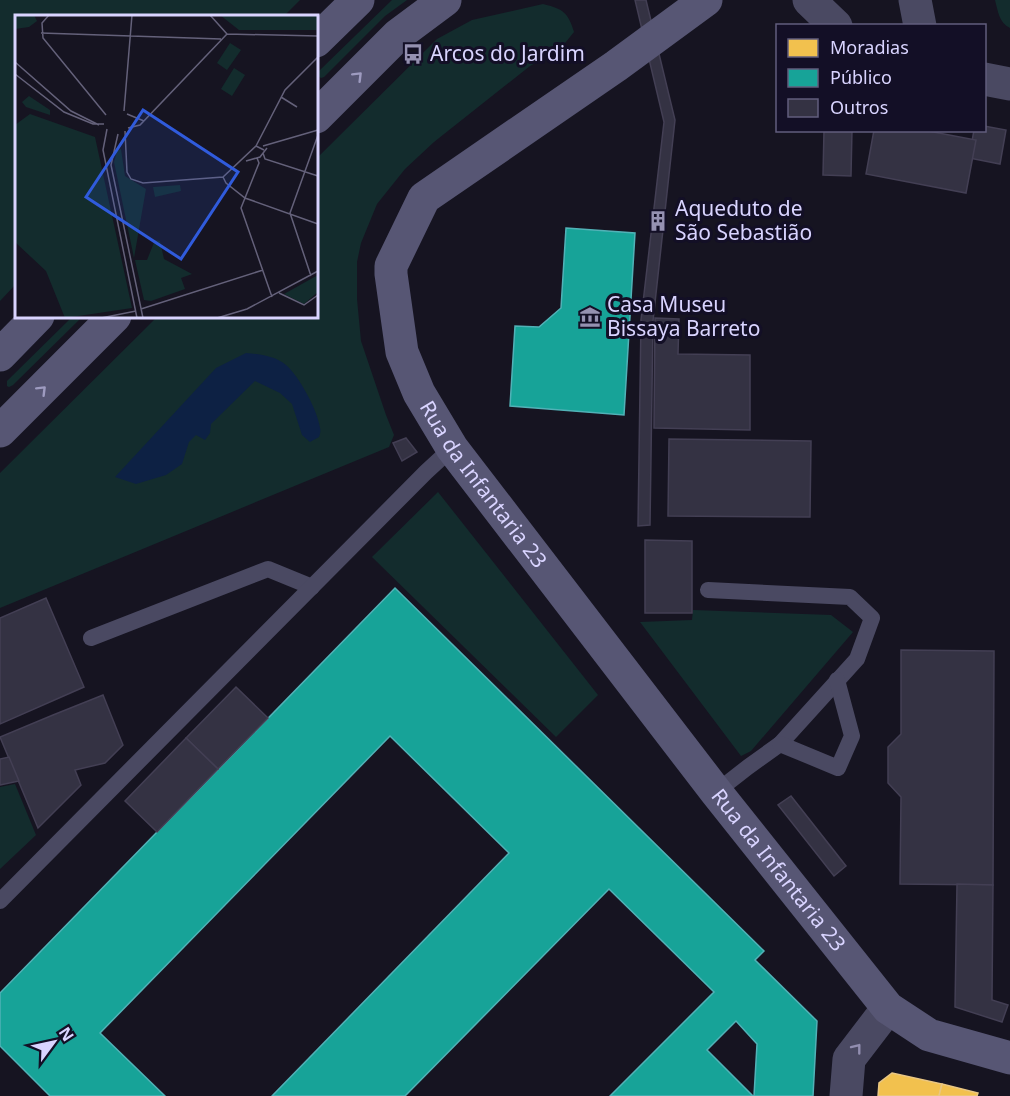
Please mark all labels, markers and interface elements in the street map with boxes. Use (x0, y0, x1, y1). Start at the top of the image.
inset map (15, 15, 318, 318)
legend (776, 24, 986, 132)
text: Moradias (830, 35, 909, 59)
place label: Arcos do Jardim (430, 39, 585, 67)
bus stop icon: Arcos do Jardim (401, 42, 425, 66)
text: Público (830, 65, 892, 89)
one-way arrow (352, 72, 362, 83)
text: Outros (830, 95, 888, 119)
place label: Aqueduto de São Sebastião (675, 194, 812, 246)
building icon: Aqueduto de São Sebastião (646, 209, 670, 233)
place label: Casa Museu Bissaya Barreto (607, 290, 760, 342)
museum icon: Casa Museu Bissaya Barreto (578, 305, 602, 329)
one-way arrow (34, 386, 45, 397)
street label: Rua da Infantaria 23 (414, 395, 554, 573)
street label: Rua da Infantaria 23 (706, 782, 852, 957)
north arrow (24, 1012, 84, 1072)
text: N (54, 1022, 79, 1045)
one-way arrow (850, 1044, 861, 1055)

